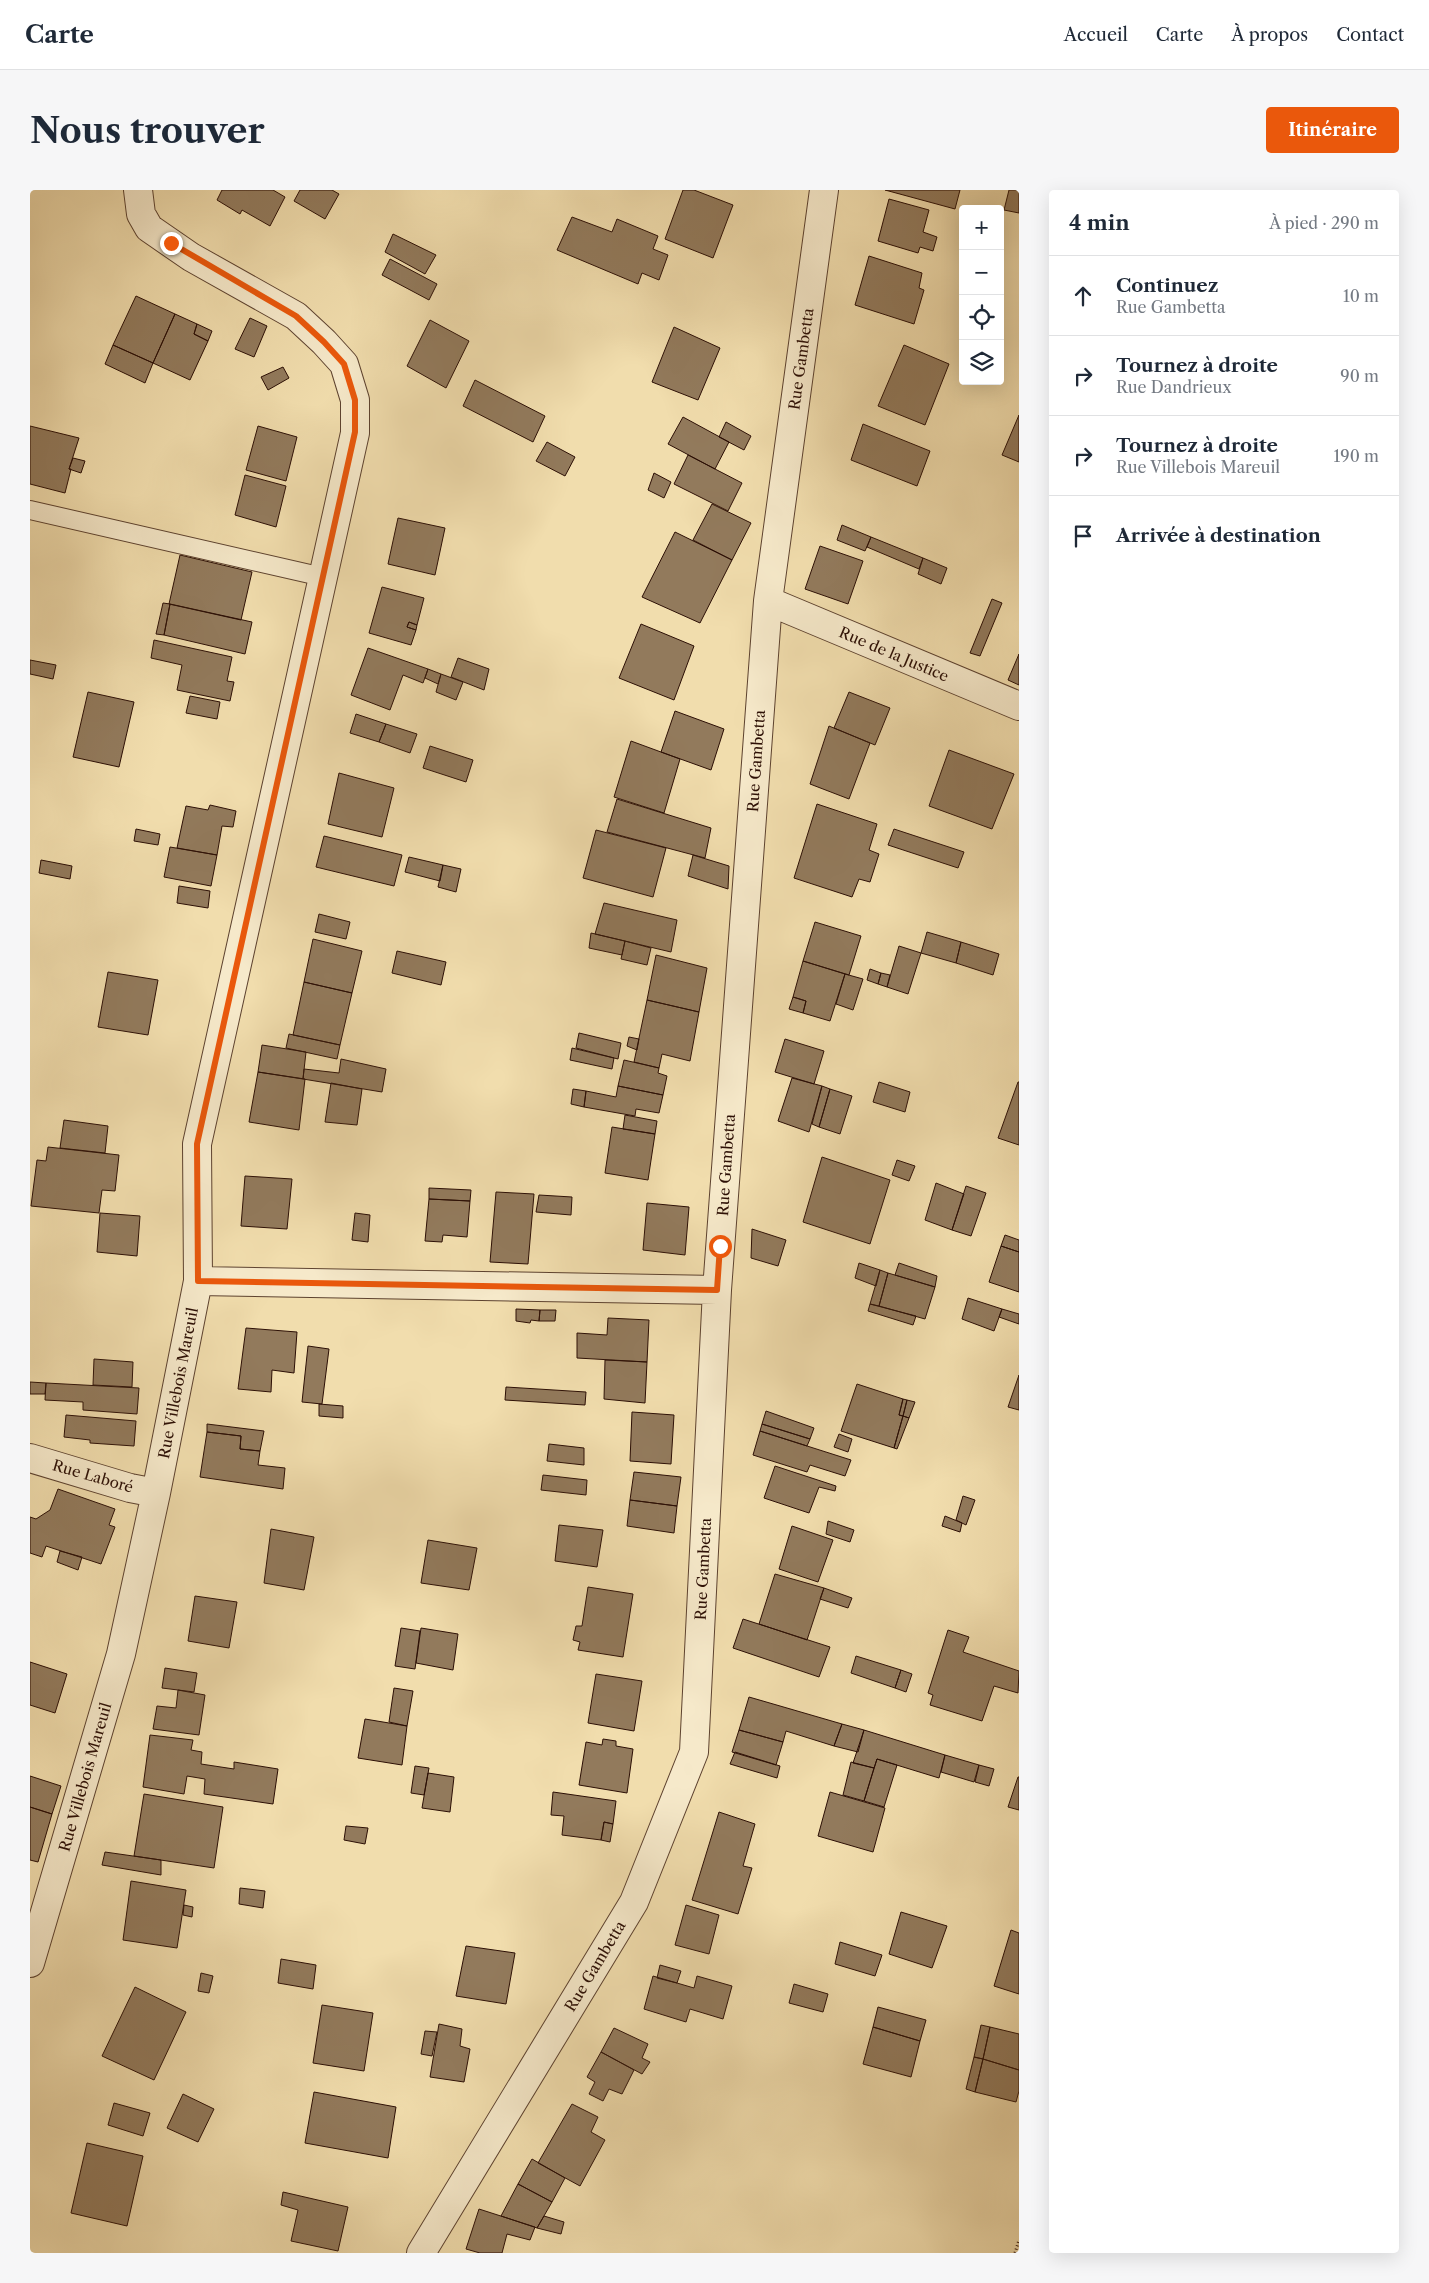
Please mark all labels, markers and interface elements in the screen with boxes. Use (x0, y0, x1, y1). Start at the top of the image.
text: Carte (25, 20, 94, 49)
text: Accueil (1064, 24, 1128, 46)
text: Carte (1156, 24, 1203, 46)
text: À propos (1231, 24, 1308, 46)
text: Contact (1336, 24, 1404, 46)
button: Itinéraire (1266, 107, 1399, 153)
text: Nous trouver (30, 109, 265, 152)
map controls (959, 205, 1004, 385)
button: + (959, 205, 1004, 250)
text: 4 min (1069, 210, 1130, 235)
text: À pied · 290 m (1269, 213, 1379, 233)
route end (160, 232, 183, 255)
button: − (959, 250, 1004, 295)
text: Continuez (1116, 274, 1218, 297)
icon: ahead (1069, 282, 1097, 310)
text: 10 m (1343, 286, 1379, 306)
button: locate (959, 295, 1004, 340)
text: Rue Gambetta (1116, 297, 1225, 317)
street label: Rue Gambetta (784, 307, 818, 411)
button: layers (959, 340, 1004, 385)
text: Tournez à droite (1116, 354, 1278, 377)
icon: right (1069, 362, 1097, 390)
text: 90 m (1340, 366, 1379, 386)
text: Rue Dandrieux (1116, 377, 1232, 397)
text: Tournez à droite (1116, 434, 1278, 457)
icon: right (1069, 442, 1097, 470)
text: 190 m (1334, 446, 1379, 466)
text: Rue Villebois Mareuil (1116, 457, 1280, 477)
icon: arrive (1069, 522, 1097, 550)
text: Arrivée à destination (1116, 524, 1321, 547)
street label: Rue de la Justice (836, 622, 952, 686)
street label: Rue Gambetta (743, 709, 769, 813)
street label: Rue Gambetta (713, 1113, 739, 1217)
route start (709, 1235, 732, 1258)
street label: Rue Villebois Mareuil (154, 1305, 202, 1460)
street label: Rue Laboré (50, 1455, 136, 1497)
street label: Rue Gambetta (691, 1517, 715, 1621)
street label: Rue Villebois Mareuil (55, 1700, 115, 1854)
street label: Rue Gambetta (560, 1917, 630, 2015)

